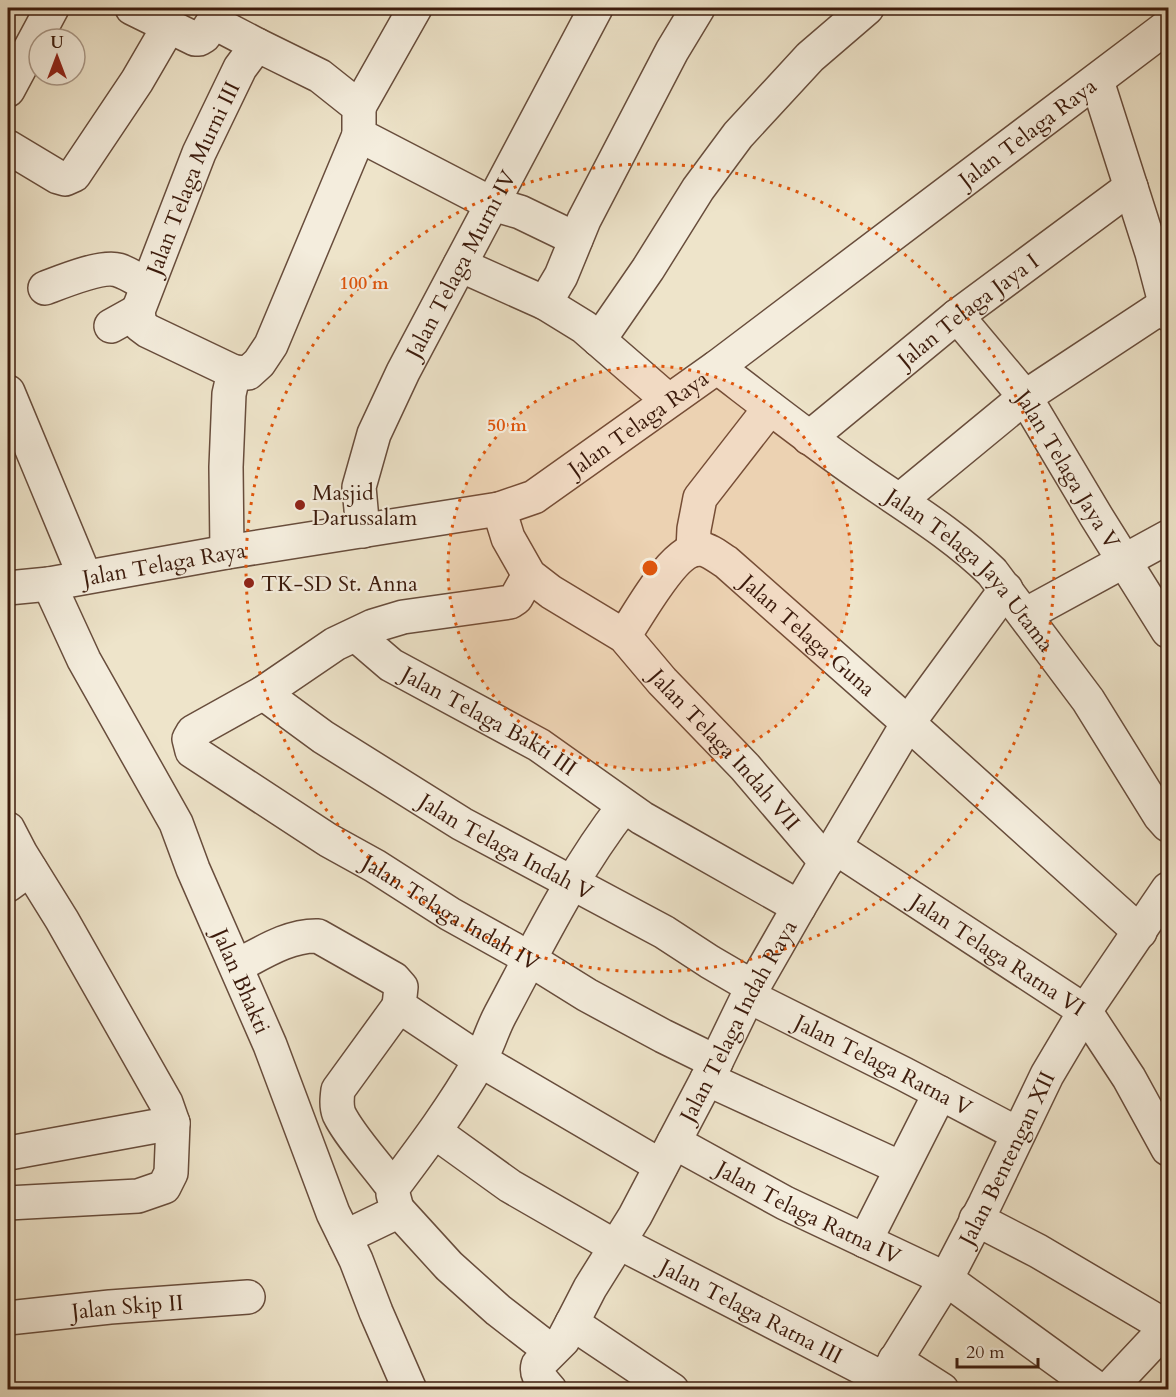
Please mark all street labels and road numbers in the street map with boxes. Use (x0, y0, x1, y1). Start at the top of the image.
street label: Jalan Telaga Raya (951, 71, 1103, 197)
street label: Jalan Telaga Murni III (138, 76, 247, 282)
street label: Jalan Telaga Murni IV (398, 164, 524, 366)
street label: Jalan Telaga Jaya I (889, 247, 1045, 377)
street label: Jalan Telaga Raya (560, 364, 715, 486)
street label: Jalan Telaga Jaya V (1007, 381, 1127, 555)
street label: Jalan Telaga Jaya Utama (877, 480, 1061, 659)
street label: Jalan Telaga Raya (77, 535, 248, 594)
street label: Jalan Telaga Guna (732, 566, 882, 704)
street label: Jalan Telaga Bakti III (393, 658, 582, 783)
street label: Jalan Telaga Indah VII (640, 661, 807, 837)
street label: Jalan Telaga Indah V (410, 785, 599, 908)
street label: Jalan Telaga Indah IV (354, 846, 546, 978)
street label: Jalan Telaga Ratna VI (902, 885, 1091, 1023)
street label: Jalan Telaga Indah Raya (672, 914, 805, 1130)
street label: Jalan Bhakti (204, 921, 277, 1039)
street label: Jalan Telaga Ratna V (787, 1006, 978, 1124)
street label: Jalan Bentengan XII (951, 1067, 1063, 1253)
street label: Jalan Telaga Ratna IV (708, 1153, 906, 1272)
street label: Jalan Telaga Ratna III (652, 1251, 847, 1371)
street label: Jalan Skip II (67, 1288, 184, 1327)

